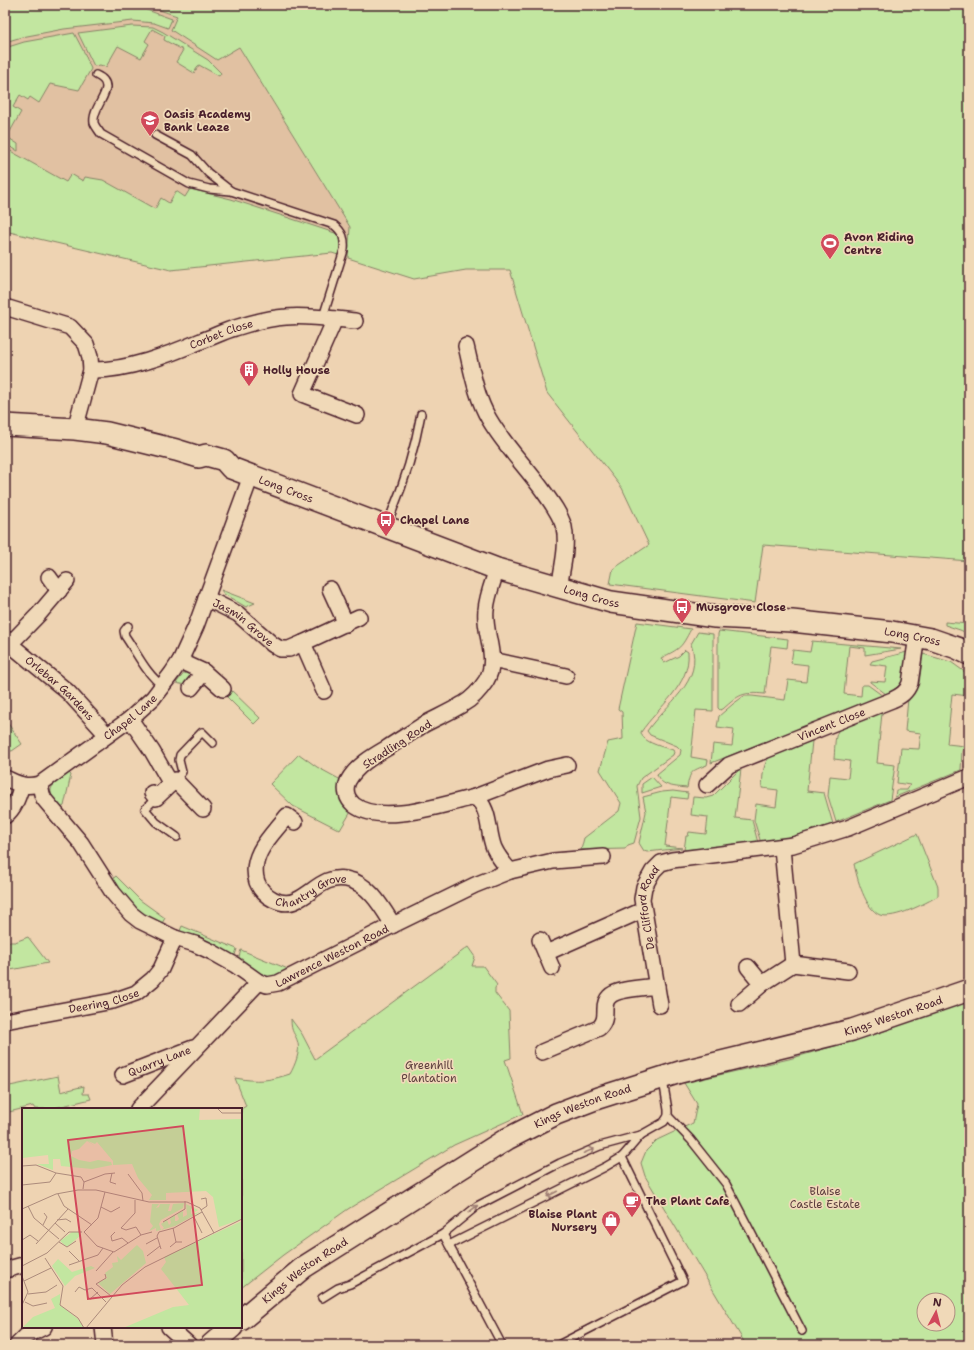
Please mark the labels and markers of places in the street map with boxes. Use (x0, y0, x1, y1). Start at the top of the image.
place label: Oasis Academy Bank Leaze (164, 107, 251, 135)
school or university icon: Oasis Academy Bank Leaze (139, 109, 161, 137)
place label: Avon Riding Centre (844, 230, 914, 258)
sports icon: Avon Riding Centre (819, 232, 841, 260)
building icon: Holly House (238, 359, 260, 387)
place label: Holly House (263, 363, 330, 378)
bus stop icon: Chapel Lane (375, 509, 397, 537)
place label: Chapel Lane (400, 513, 470, 528)
bus stop icon: Musgrove Close (671, 596, 693, 624)
place label: Musgrove Close (696, 600, 786, 615)
cafe icon: The Plant Cafe (621, 1190, 643, 1218)
place label: The Plant Cafe (646, 1194, 730, 1209)
place label: Blaise Plant Nursery (529, 1207, 598, 1235)
shop icon: Blaise Plant Nursery (600, 1209, 622, 1237)

